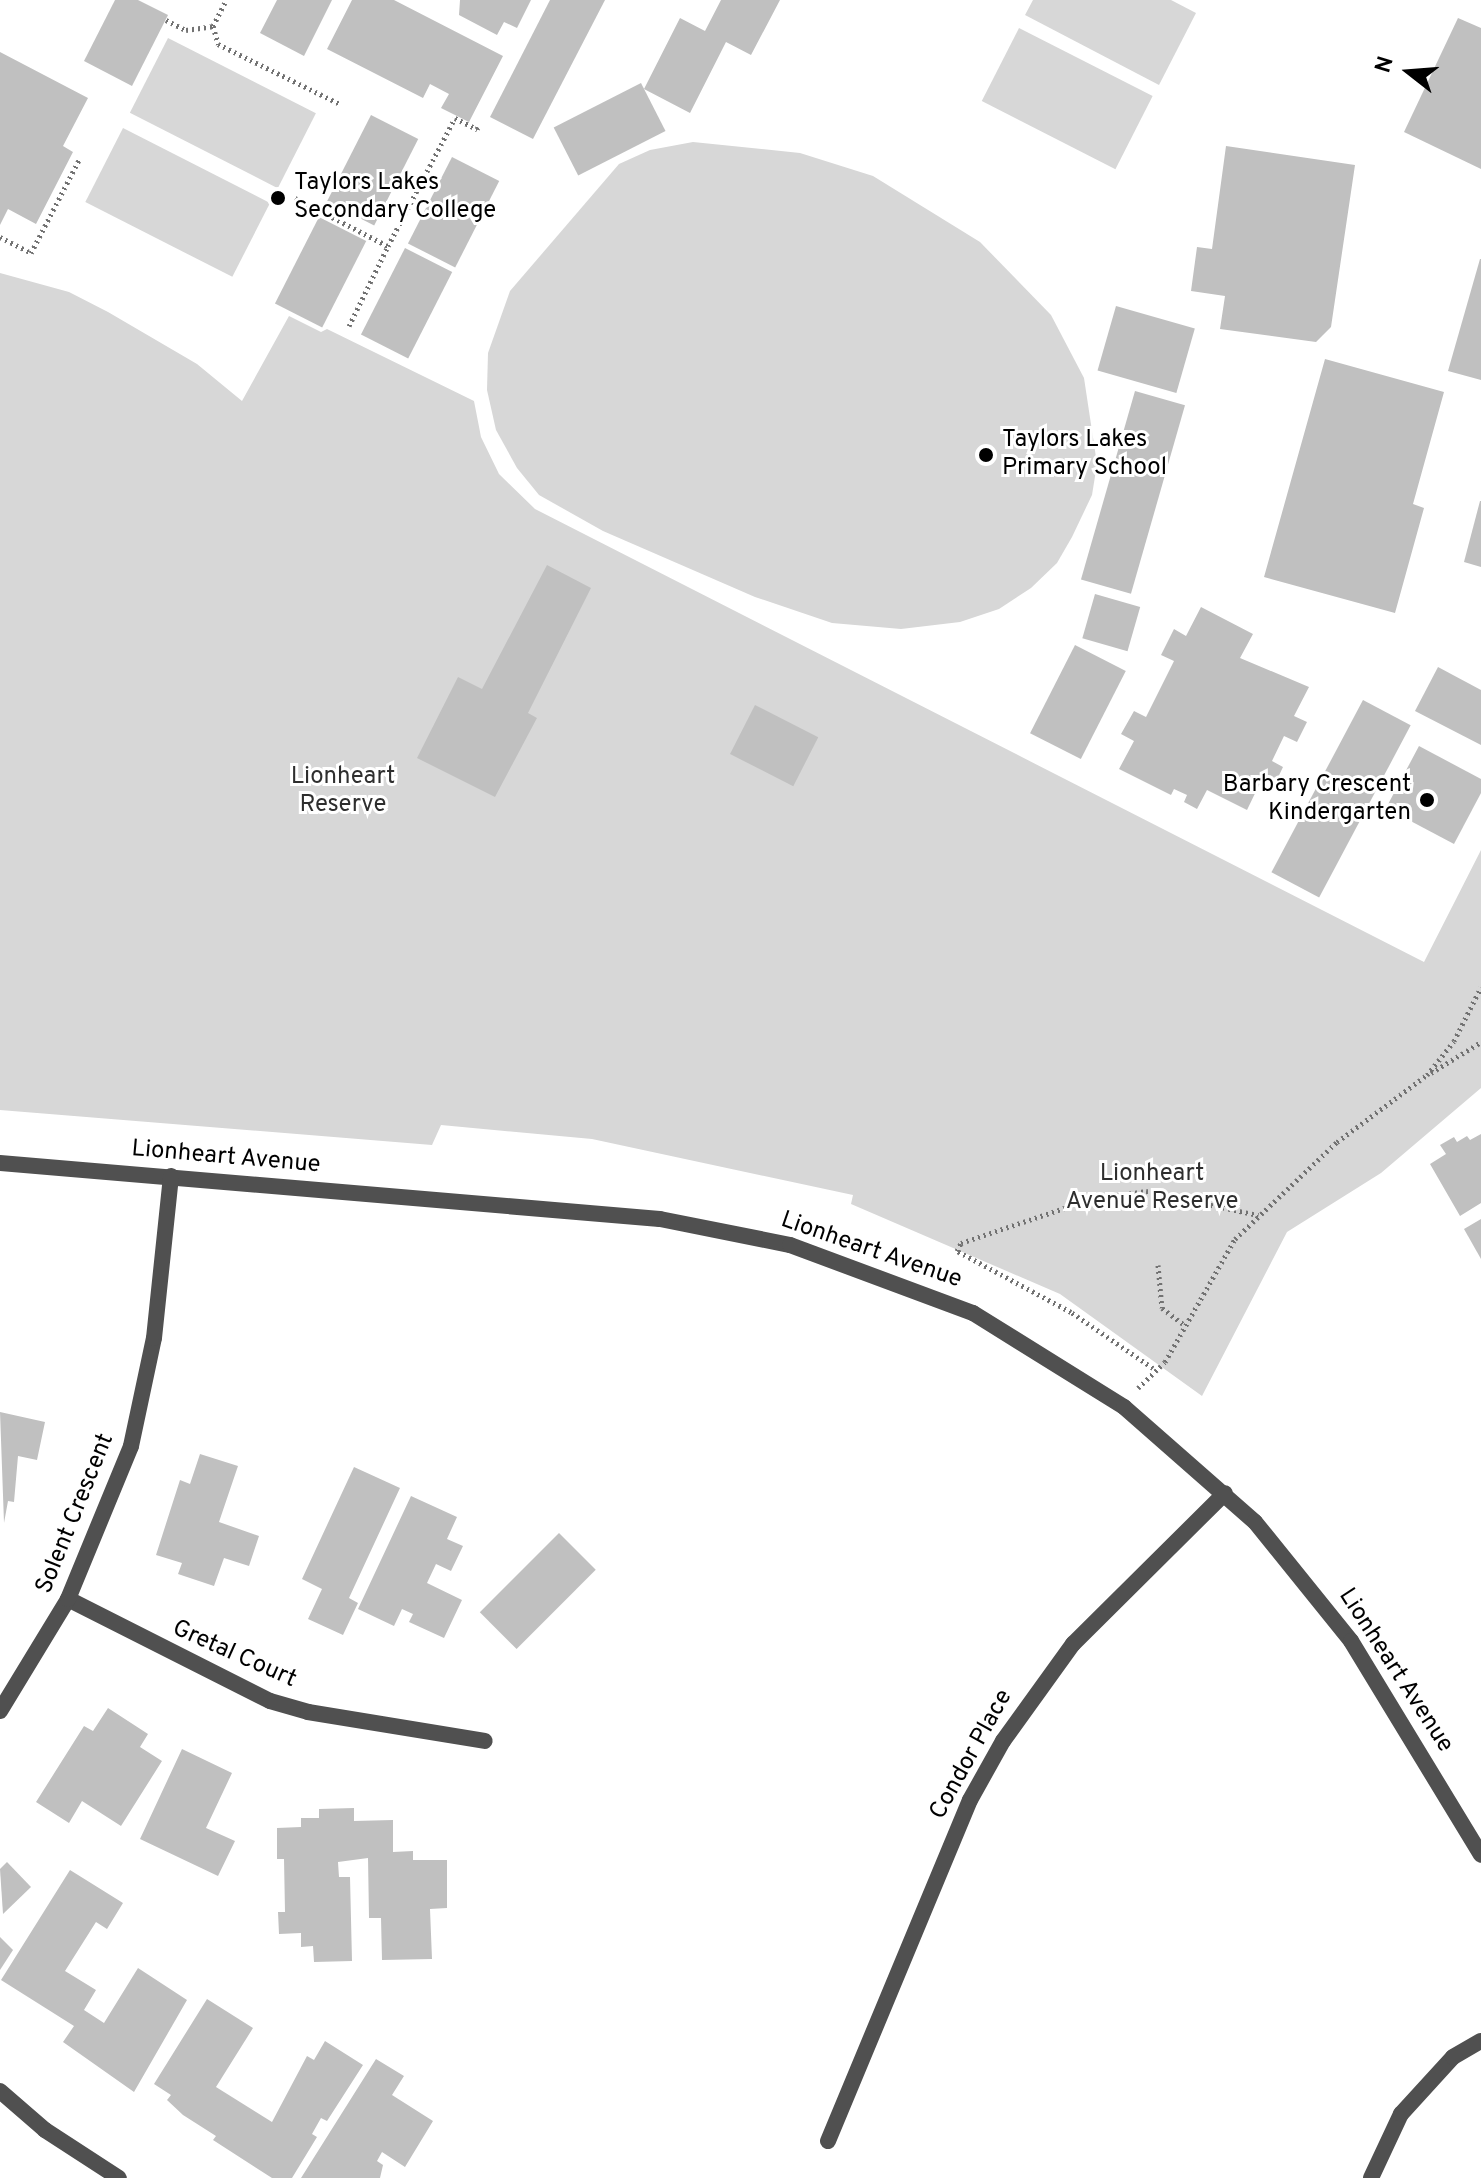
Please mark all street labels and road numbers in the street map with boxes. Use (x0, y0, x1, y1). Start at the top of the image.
street label: Lionheart Avenue (130, 1135, 322, 1181)
street label: Lionheart Avenue (776, 1206, 966, 1296)
street label: Solent Crescent (31, 1430, 121, 1598)
street label: Lionheart Avenue (1331, 1583, 1459, 1759)
street label: Gretal Court (167, 1615, 301, 1695)
street label: Condor Place (924, 1685, 1020, 1825)

